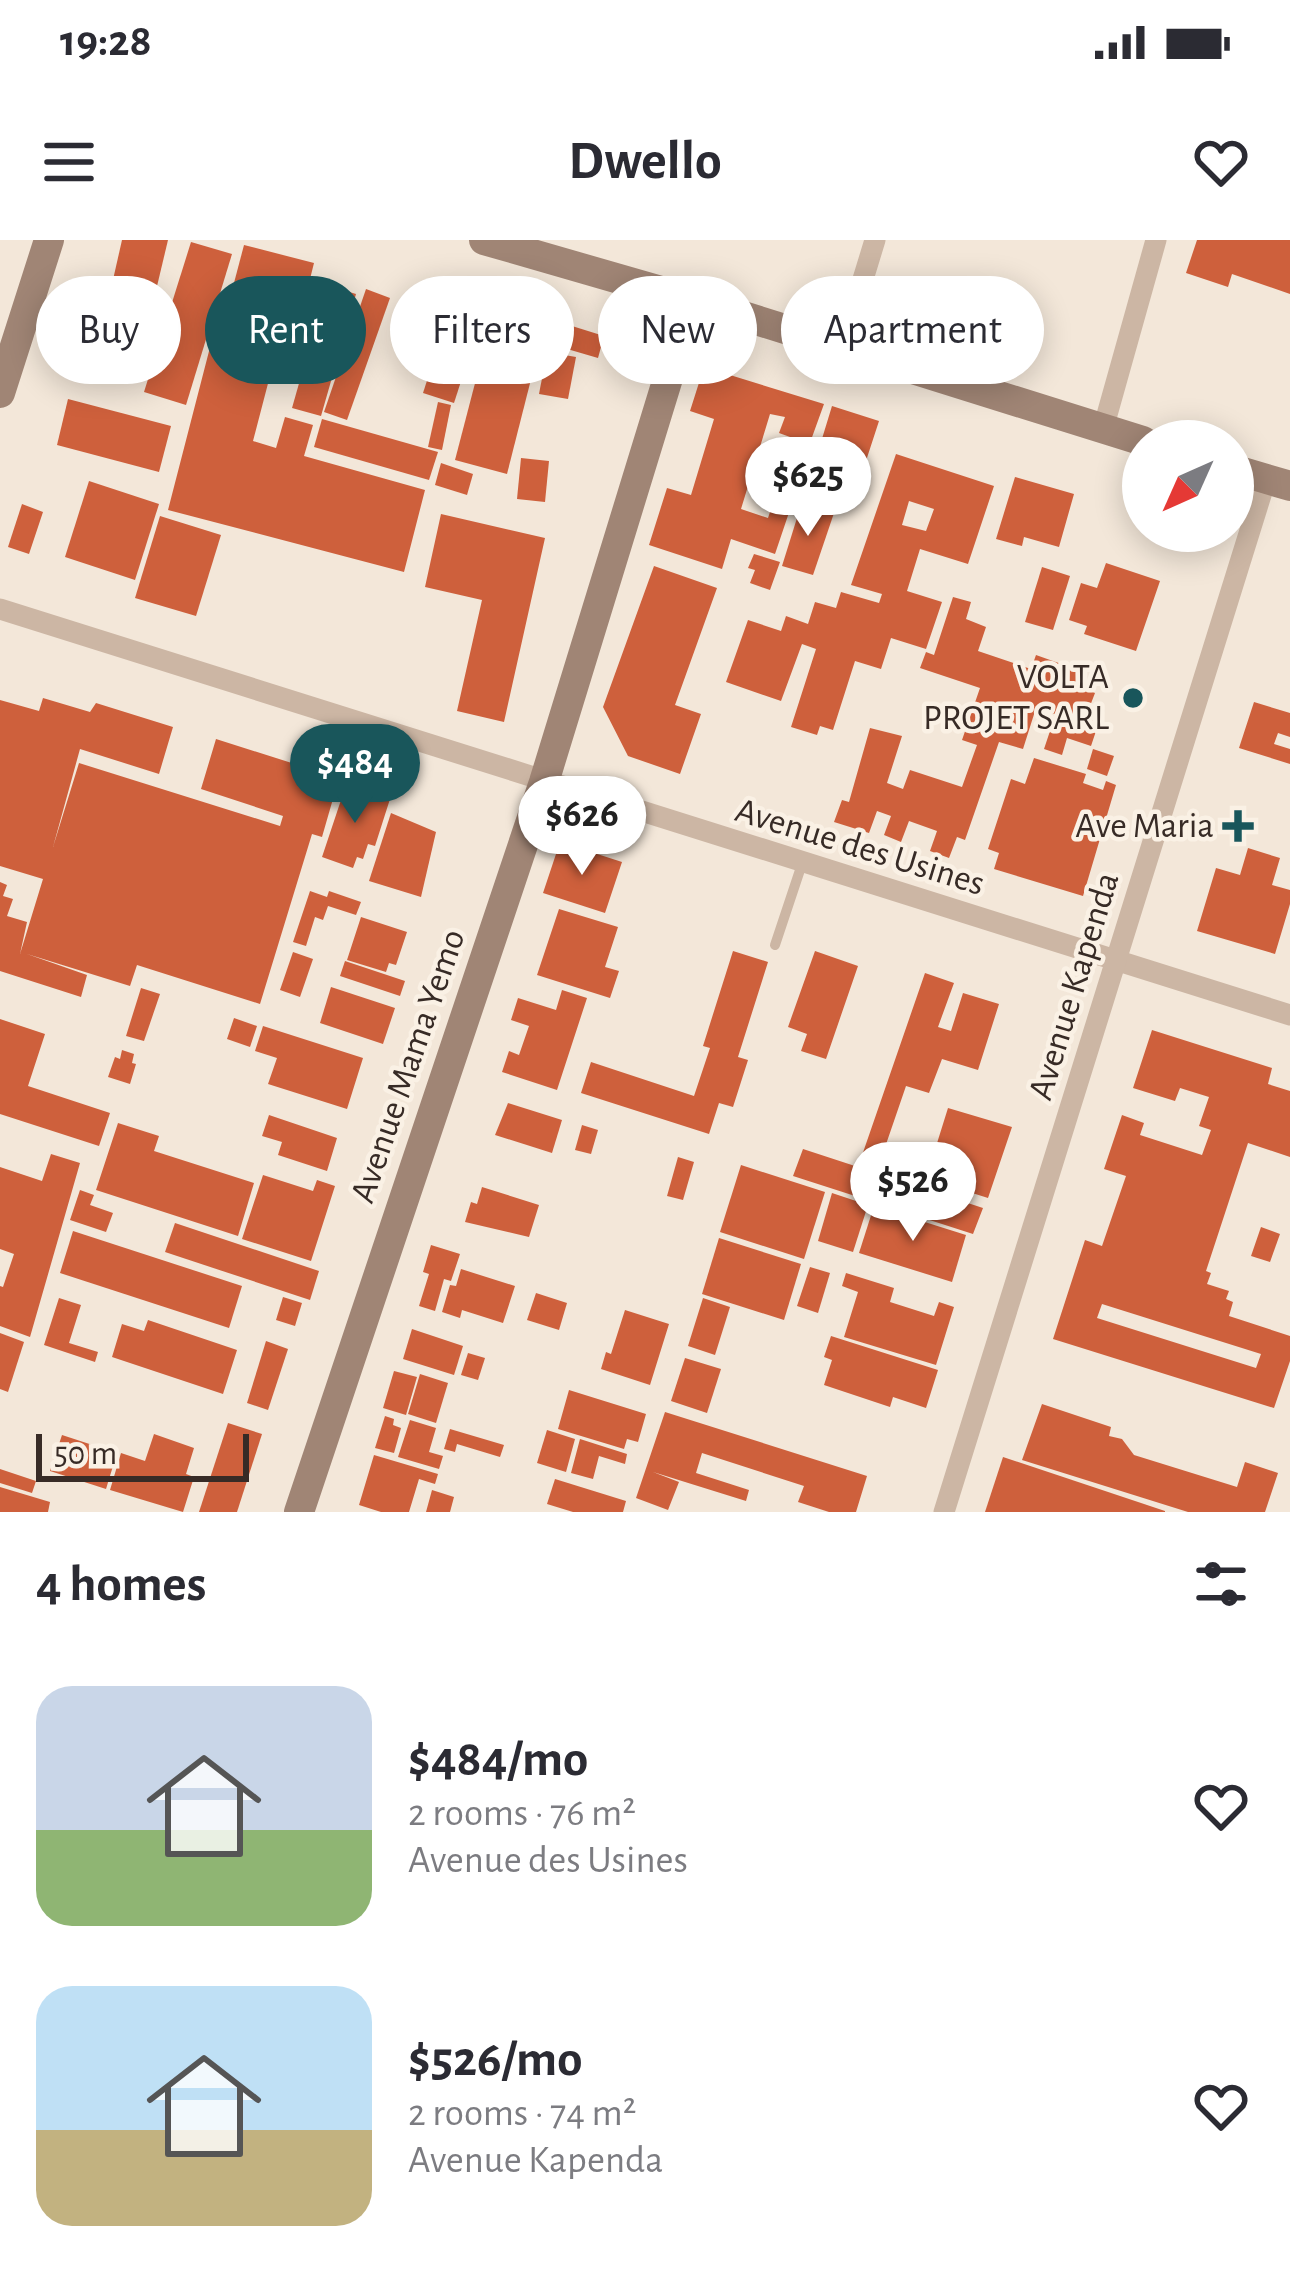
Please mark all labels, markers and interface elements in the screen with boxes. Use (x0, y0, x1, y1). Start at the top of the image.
text: 19:28 (60, 19, 152, 64)
icon: menu (36, 129, 102, 195)
icon: heart (1188, 129, 1254, 195)
text: Dwello (568, 135, 722, 189)
chip: Buy (36, 276, 181, 384)
chip: Rent (205, 276, 366, 384)
chip: Filters (390, 276, 574, 384)
chip: New (598, 276, 757, 384)
chip: Apartment (781, 276, 1044, 384)
north arrow (1122, 420, 1254, 552)
map controls (1122, 420, 1254, 552)
pin: $625 (737, 437, 879, 539)
text: $625 (772, 456, 844, 495)
place label: VOLTA PROJET SARL (923, 659, 1109, 736)
marker: VOLTA PROJET SARL (1120, 685, 1146, 711)
pin: $484 (284, 724, 426, 826)
text: $484 (317, 743, 393, 782)
pin: $626 (511, 776, 653, 878)
street label: Avenue des Usines (731, 792, 989, 902)
text: $626 (545, 795, 619, 834)
place label: Ave Maria (1075, 808, 1214, 844)
marker: Ave Maria (1225, 813, 1251, 839)
street label: Avenue Kapenda (1022, 868, 1126, 1104)
street label: Avenue Mama Yemo (344, 925, 472, 1207)
pin: $526 (842, 1142, 984, 1244)
text: $526 (877, 1161, 949, 1200)
scale bar (36, 1428, 249, 1481)
text: 50 m (54, 1438, 117, 1471)
icon: filters (1188, 1551, 1254, 1617)
text: 4 homes (36, 1559, 206, 1610)
icon: home (132, 1734, 276, 1878)
text: $484/mo (408, 1734, 588, 1785)
icon: heart (1188, 1773, 1254, 1839)
text: 2 rooms · 76 m² (408, 1794, 636, 1833)
text: Avenue des Usines (408, 1841, 688, 1880)
icon: home (132, 2034, 276, 2178)
text: $526/mo (408, 2034, 582, 2085)
icon: heart (1188, 2073, 1254, 2139)
text: 2 rooms · 74 m² (408, 2094, 636, 2133)
text: Avenue Kapenda (408, 2141, 663, 2180)

